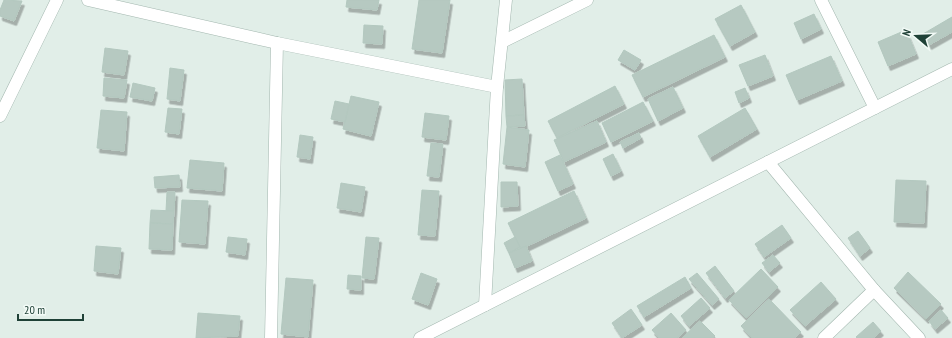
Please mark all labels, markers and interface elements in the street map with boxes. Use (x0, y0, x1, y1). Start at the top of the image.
north arrow (896, 16, 936, 56)
text: N (899, 28, 914, 38)
scale bar (18, 296, 83, 322)
text: 20 m (24, 302, 45, 317)

